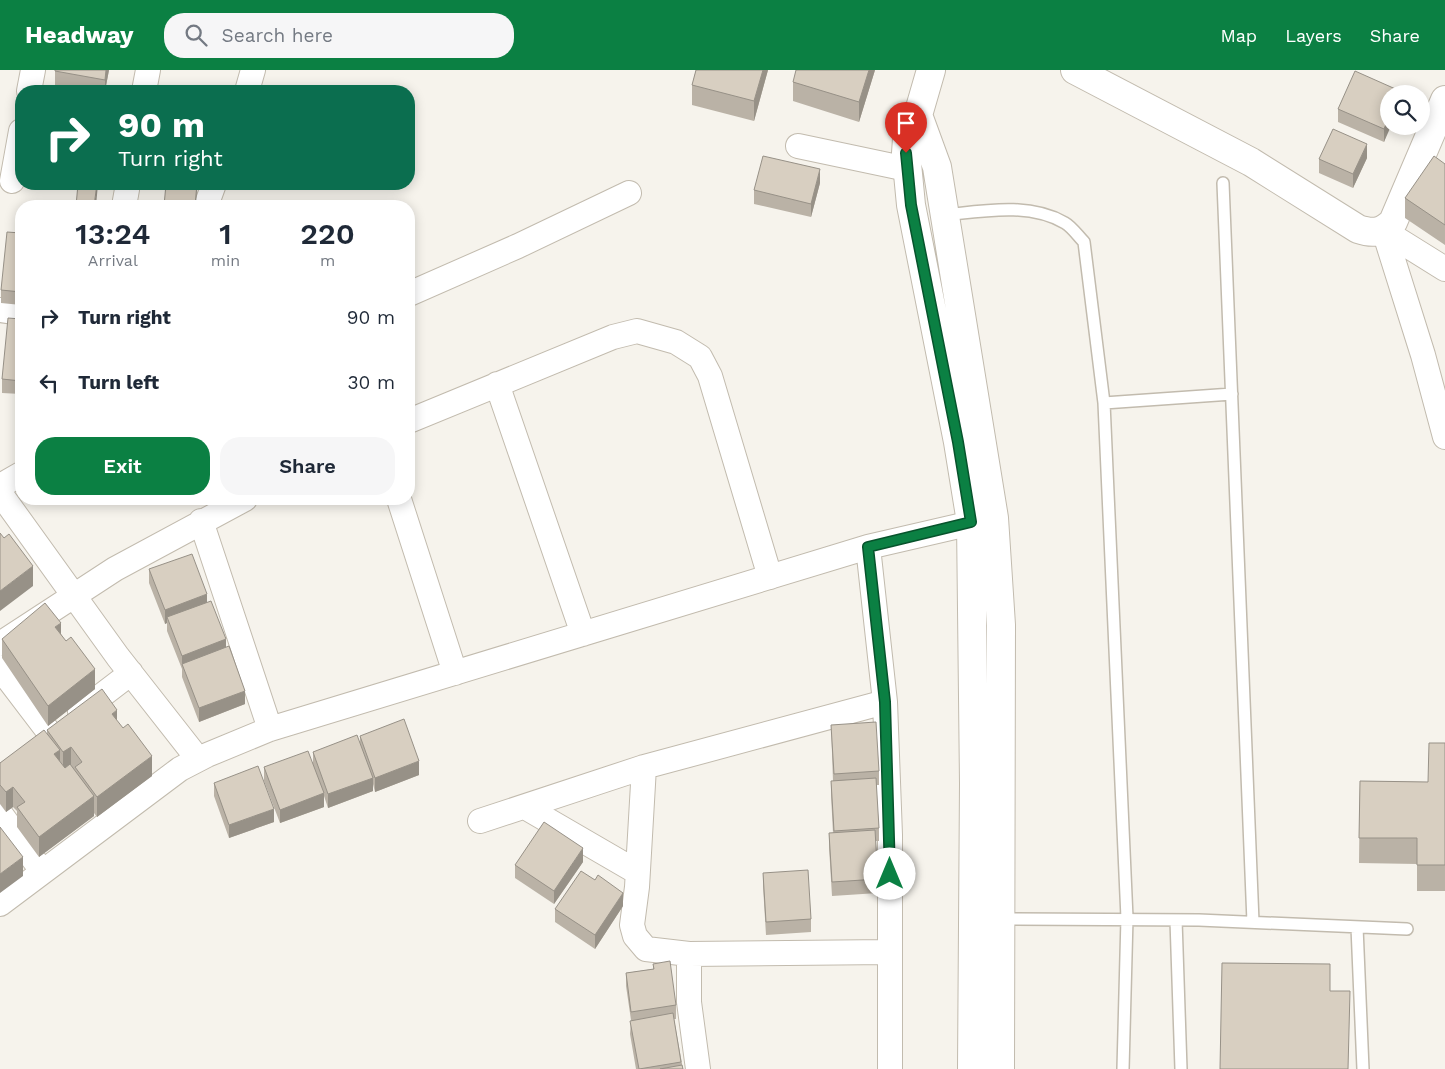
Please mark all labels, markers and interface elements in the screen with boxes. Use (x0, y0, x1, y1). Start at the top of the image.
search box (164, 13, 514, 58)
text: Headway (25, 21, 134, 49)
icon: search (182, 21, 210, 49)
text: Search here (222, 24, 333, 47)
text: Map (1220, 25, 1257, 46)
text: Layers (1285, 25, 1342, 46)
text: Share (1370, 25, 1420, 46)
map controls (1380, 85, 1430, 135)
button: search (1380, 85, 1430, 135)
pin (885, 102, 927, 153)
text: 90 m (118, 104, 205, 146)
icon: right (35, 105, 100, 170)
icon: arrive (892, 109, 920, 137)
text: Turn right (118, 146, 223, 171)
text: 13:24 (75, 216, 150, 251)
text: 1 (219, 216, 232, 251)
text: 220 (300, 216, 355, 251)
text: Arrival (88, 251, 138, 270)
text: min (211, 251, 240, 270)
text: m (320, 251, 335, 270)
icon: right (35, 304, 63, 332)
text: Turn right (78, 306, 171, 329)
text: 90 m (347, 306, 395, 329)
icon: left (35, 369, 63, 397)
text: Turn left (78, 371, 159, 394)
text: 30 m (348, 371, 395, 394)
button: Exit (35, 437, 210, 495)
button: Share (220, 437, 395, 495)
position arrow (863, 847, 915, 899)

